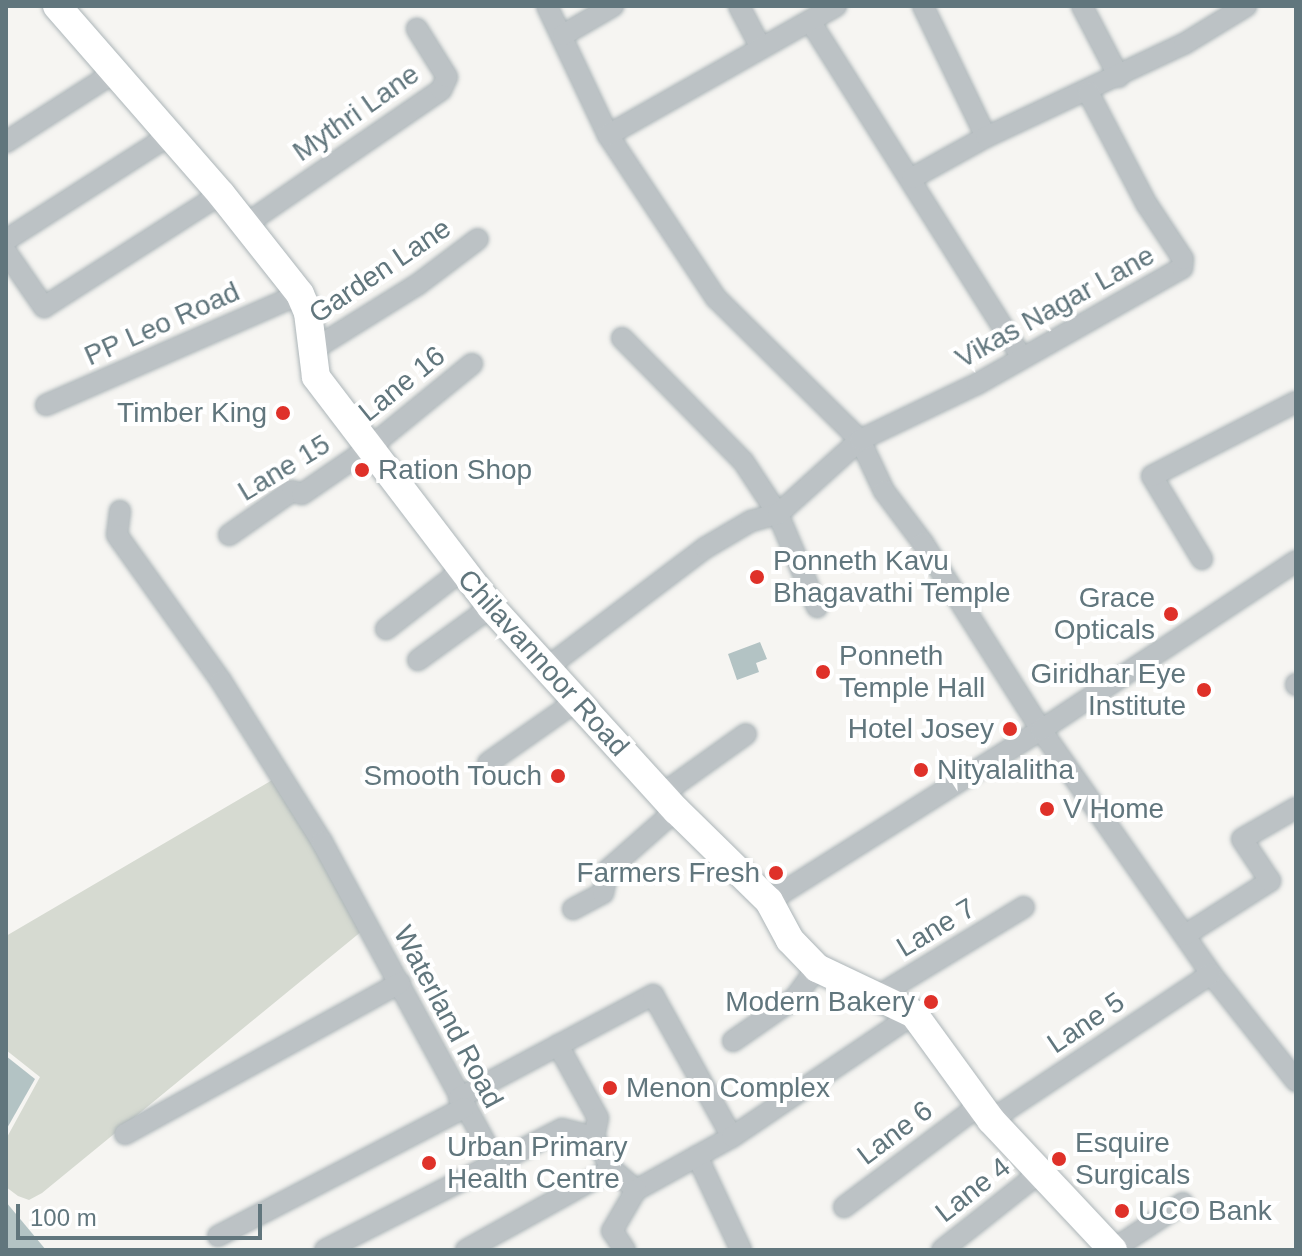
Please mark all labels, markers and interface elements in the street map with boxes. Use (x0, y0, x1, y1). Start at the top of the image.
street label: Mythri Lane (286, 57, 426, 169)
street label: Garden Lane (303, 211, 457, 331)
street label: Vikas Nagar Lane (950, 238, 1160, 376)
street label: PP Leo Road (79, 275, 245, 373)
street label: Lane 16 (352, 339, 452, 429)
place label: Timber King (117, 396, 267, 430)
marker: Timber King (274, 404, 292, 422)
street label: Lane 15 (232, 428, 336, 508)
place label: Ration Shop (378, 453, 532, 487)
marker: Ration Shop (353, 461, 371, 479)
place label: Ponneth Kavu Bhagavathi Temple (773, 544, 1011, 610)
street label: Chilavannoor Road (450, 563, 636, 763)
marker: Ponneth Kavu Bhagavathi Temple (748, 568, 766, 586)
place label: Grace Opticals (1054, 581, 1155, 647)
marker: Grace Opticals (1162, 605, 1180, 623)
place label: Ponneth Temple Hall (839, 639, 985, 705)
place label: Giridhar Eye Institute (1030, 657, 1186, 723)
marker: Ponneth Temple Hall (814, 663, 832, 681)
marker: Giridhar Eye Institute (1193, 679, 1215, 701)
place label: Hotel Josey (848, 712, 994, 746)
marker: Hotel Josey (1001, 720, 1019, 738)
place label: Nityalalitha (937, 753, 1074, 787)
place label: Smooth Touch (363, 759, 542, 793)
marker: Nityalalitha (912, 761, 930, 779)
marker: Smooth Touch (549, 767, 567, 785)
place label: V Home (1063, 792, 1164, 826)
marker: V Home (1038, 800, 1056, 818)
place label: Farmers Fresh (576, 856, 760, 890)
marker: Farmers Fresh (767, 864, 785, 882)
street label: Lane 7 (891, 892, 981, 964)
street label: Waterland Road (386, 920, 510, 1114)
place label: Modern Bakery (725, 985, 915, 1019)
street label: Lane 5 (1041, 985, 1131, 1061)
marker: Modern Bakery (922, 993, 940, 1011)
place label: Menon Complex (626, 1071, 830, 1105)
marker: Menon Complex (601, 1079, 619, 1097)
street label: Lane 6 (851, 1094, 939, 1172)
place label: Esquire Surgicals (1075, 1126, 1190, 1192)
place label: Urban Primary Health Centre (447, 1130, 627, 1196)
street label: Lane 4 (929, 1150, 1017, 1230)
marker: Esquire Surgicals (1050, 1150, 1068, 1168)
marker: Urban Primary Health Centre (418, 1152, 440, 1174)
scale bar (20, 1188, 266, 1238)
place label: UCO Bank (1138, 1194, 1272, 1228)
marker: UCO Bank (1113, 1202, 1131, 1220)
text: 100 m (30, 1204, 97, 1231)

